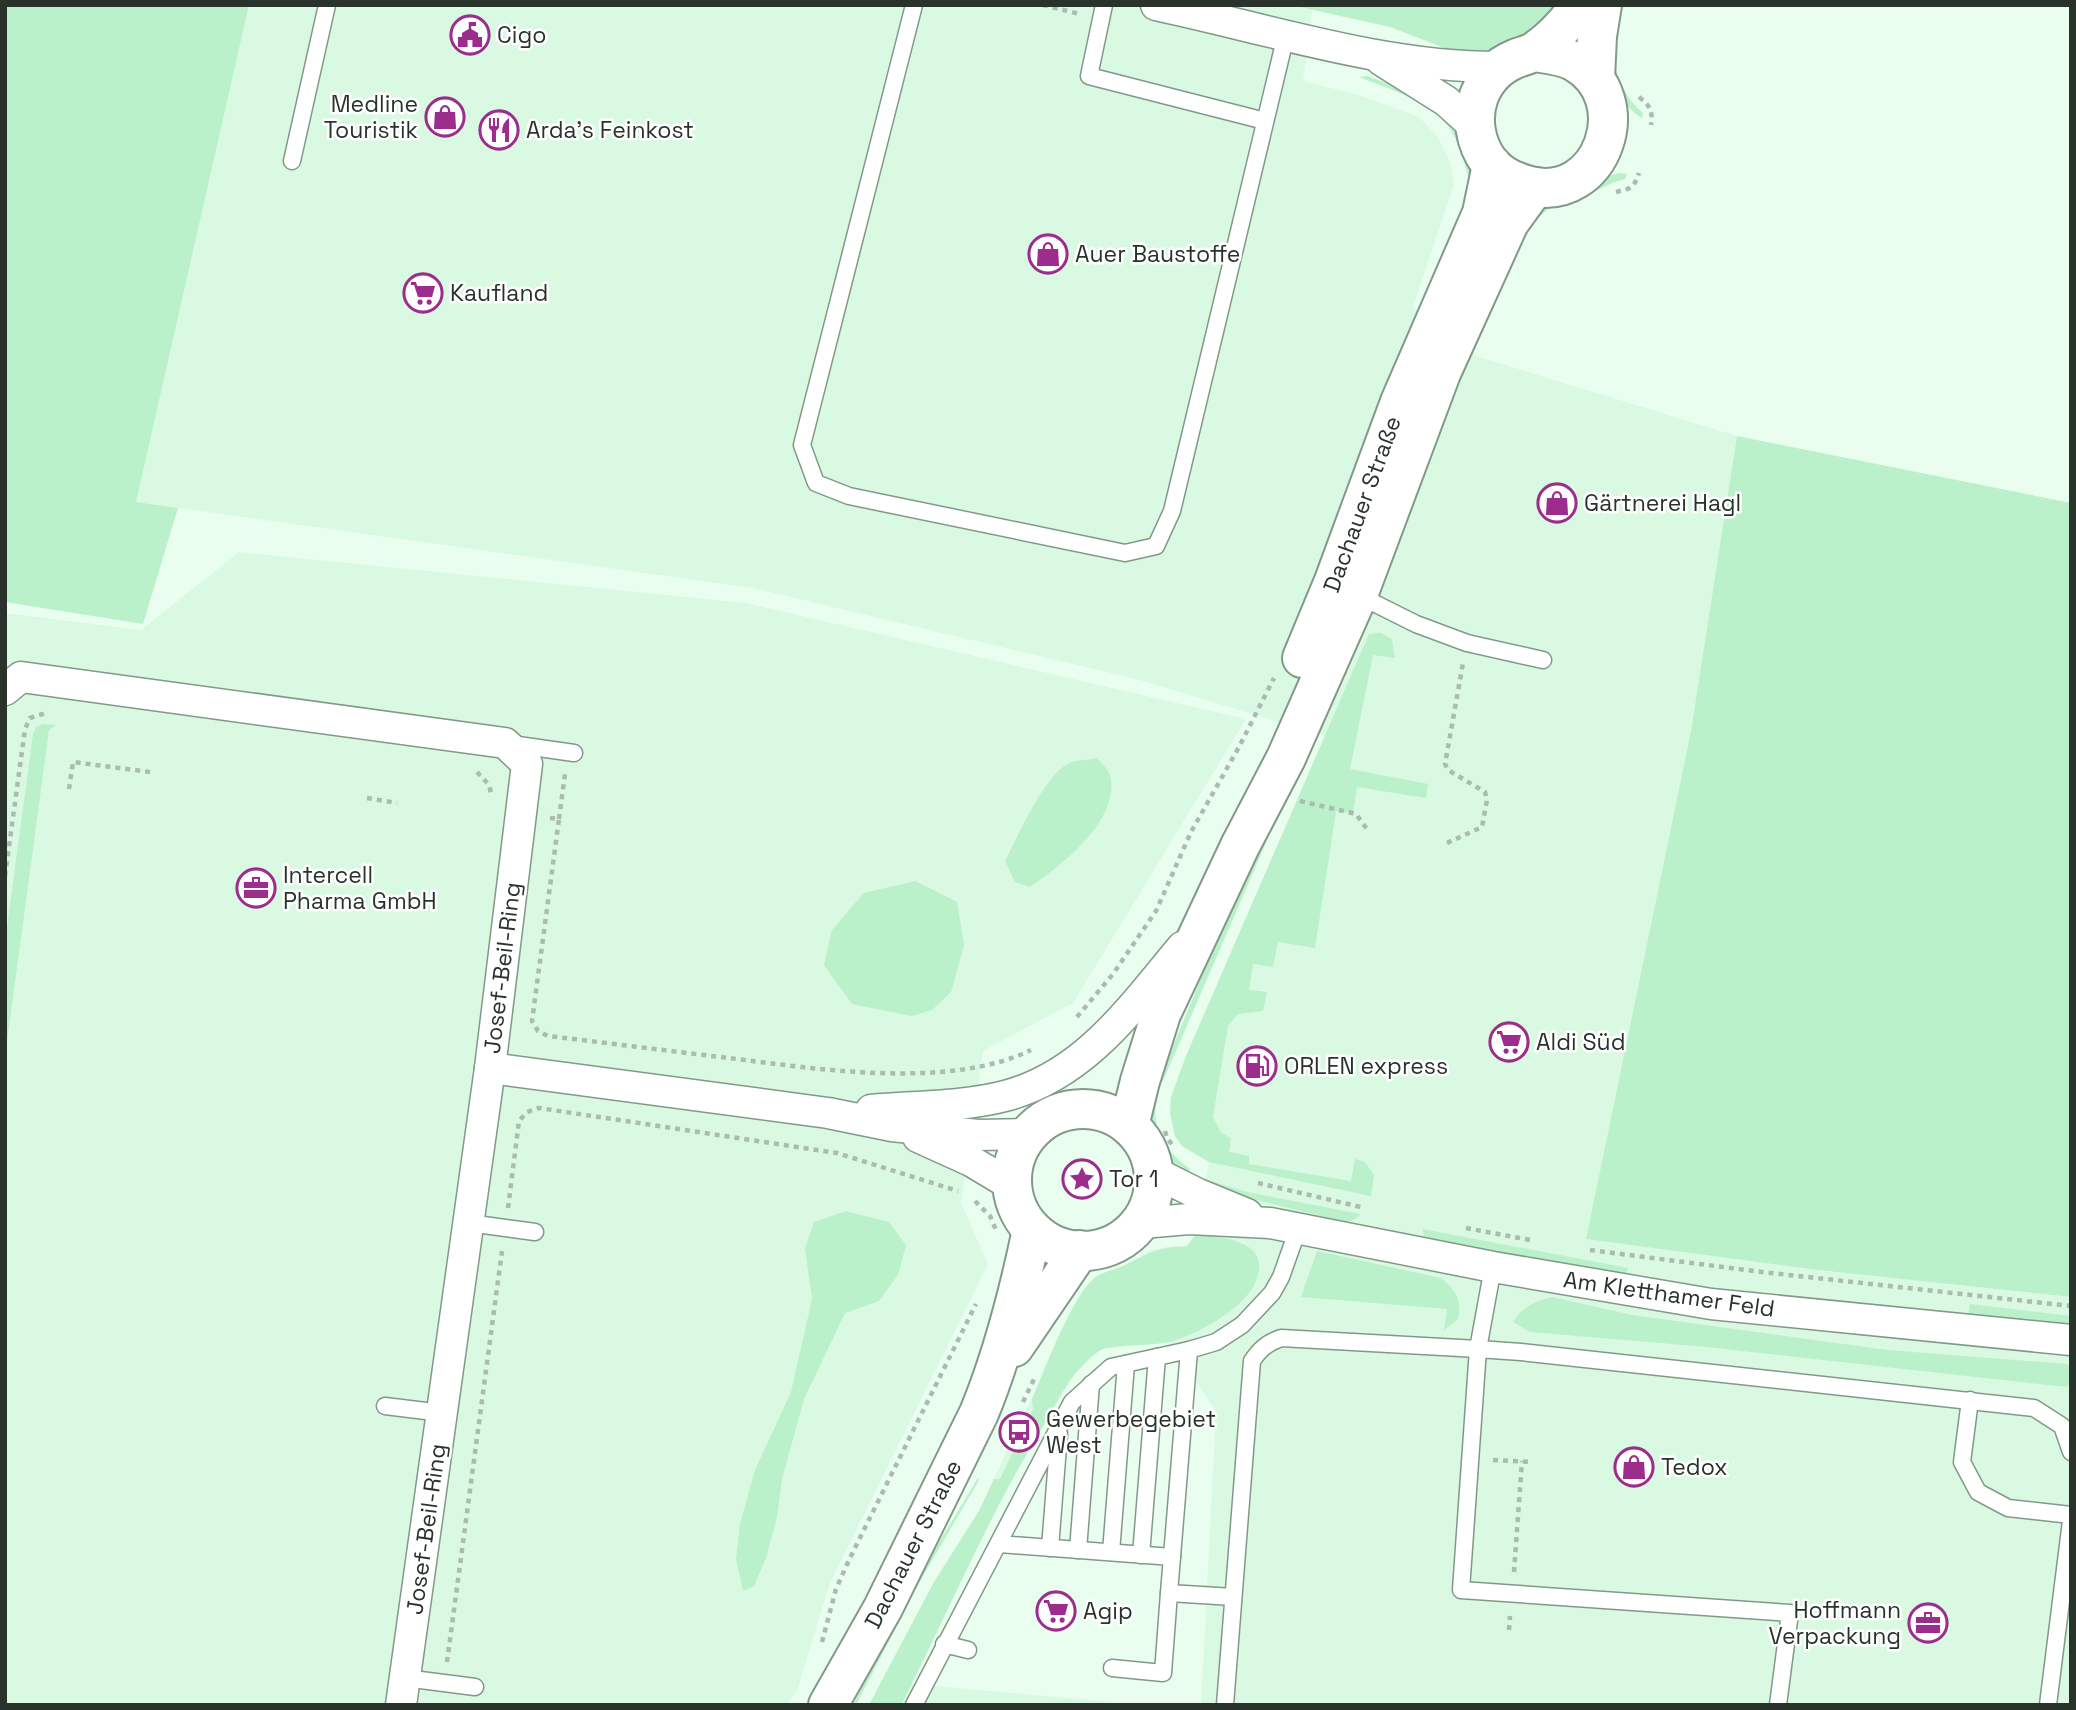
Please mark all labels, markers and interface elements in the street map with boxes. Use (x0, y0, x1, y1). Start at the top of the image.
public building icon: Cigo (449, 14, 491, 56)
place label: Cigo (497, 20, 546, 50)
place label: Medline Touristik (324, 89, 418, 145)
shop icon: Medline Touristik (424, 96, 466, 138)
restaurant icon: Arda's Feinkost (478, 109, 520, 151)
place label: Arda's Feinkost (526, 115, 694, 145)
shop icon: Auer Baustoffe (1027, 233, 1069, 275)
place label: Auer Baustoffe (1075, 239, 1240, 269)
supermarket icon: Kaufland (402, 272, 444, 314)
place label: Kaufland (450, 278, 548, 308)
street label: Dachauer Straße (1316, 412, 1408, 596)
shop icon: Gärtnerei Hagl (1536, 482, 1578, 524)
place label: Gärtnerei Hagl (1584, 488, 1741, 518)
place label: Intercell Pharma GmbH (283, 860, 437, 916)
office icon: Intercell Pharma GmbH (235, 867, 277, 909)
street label: Josef-Beil-Ring (477, 881, 527, 1055)
supermarket icon: Aldi Süd (1488, 1021, 1530, 1063)
place label: Aldi Süd (1536, 1027, 1625, 1057)
fuel station icon: ORLEN express (1236, 1045, 1278, 1087)
place label: ORLEN express (1284, 1051, 1448, 1081)
place icon: Tor 1 (1061, 1158, 1103, 1200)
place label: Tor 1 (1109, 1164, 1159, 1194)
street label: Am Kletthamer Feld (1561, 1264, 1777, 1324)
place label: Gewerbegebiet West (1046, 1404, 1216, 1460)
bus stop icon: Gewerbegebiet West (998, 1411, 1040, 1453)
street label: Josef-Beil-Ring (399, 1442, 453, 1616)
shop icon: Tedox (1613, 1446, 1655, 1488)
place label: Tedox (1661, 1452, 1728, 1482)
street label: Dachauer Straße (858, 1455, 968, 1633)
supermarket icon: Agip (1035, 1590, 1077, 1632)
place label: Hoffmann Verpackung (1769, 1595, 1901, 1651)
place label: Agip (1083, 1596, 1133, 1626)
office icon: Hoffmann Verpackung (1907, 1602, 1949, 1644)

